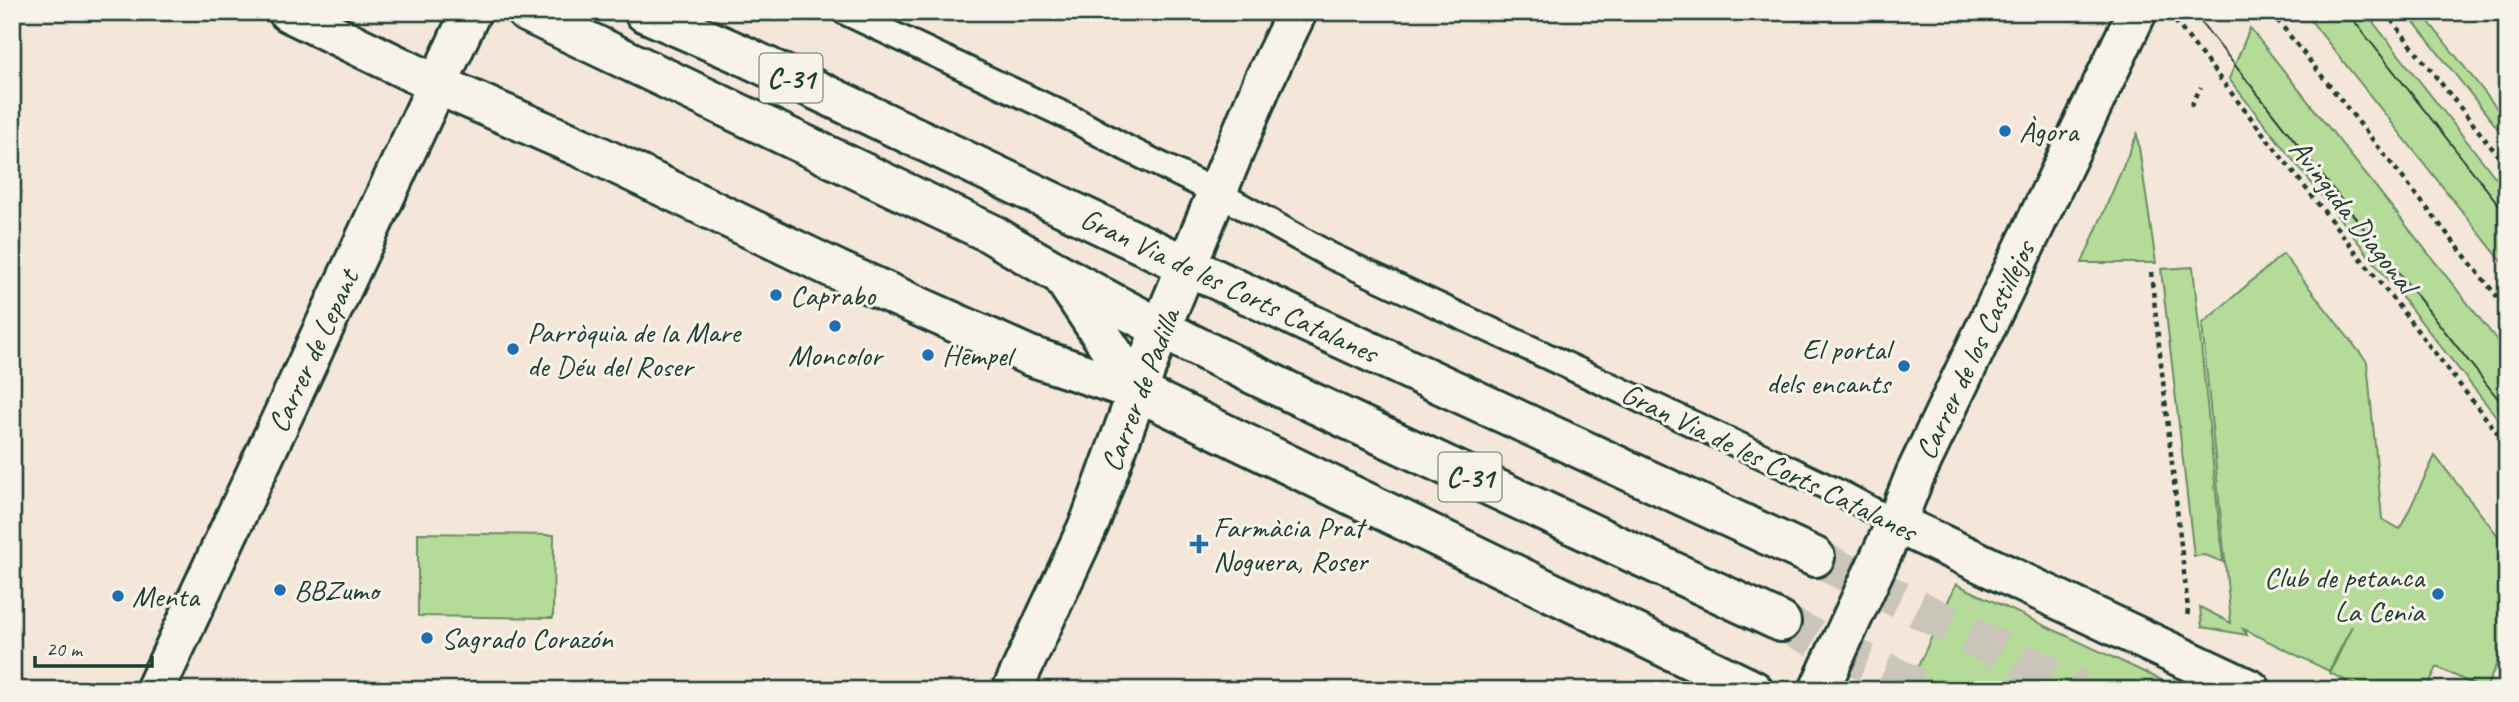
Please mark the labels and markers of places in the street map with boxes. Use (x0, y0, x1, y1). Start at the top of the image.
place label: Àgora (2019, 112, 2080, 150)
marker: Àgora (1997, 123, 2013, 139)
place label: Caprabo (790, 276, 876, 314)
marker: Caprabo (768, 287, 784, 303)
place label: Parròquia de la Mare de Déu del Roser (527, 313, 742, 385)
marker: Moncolor (827, 318, 843, 334)
place label: El portal dels encants (1766, 330, 1895, 402)
place label: Moncolor (788, 336, 885, 374)
place label: Hempel (942, 336, 1017, 374)
marker: Parròquia de la Mare de Déu del Roser (505, 341, 521, 357)
marker: Hempel (920, 347, 936, 363)
marker: El portal dels encants (1896, 358, 1912, 374)
place label: Farmàcia Prat Noguera, Roser (1213, 508, 1370, 580)
marker: Farmàcia Prat Noguera, Roser (1191, 536, 1207, 552)
place label: Club de petanca La Cenia (2264, 558, 2426, 630)
place label: BBZumo (294, 571, 382, 609)
place label: Menta (132, 577, 201, 615)
marker: BBZumo (272, 582, 288, 598)
marker: Club de petanca La Cenia (2430, 586, 2446, 602)
marker: Menta (110, 588, 126, 604)
place label: Sagrado Corazón (441, 619, 614, 657)
marker: Sagrado Corazón (419, 630, 435, 646)

